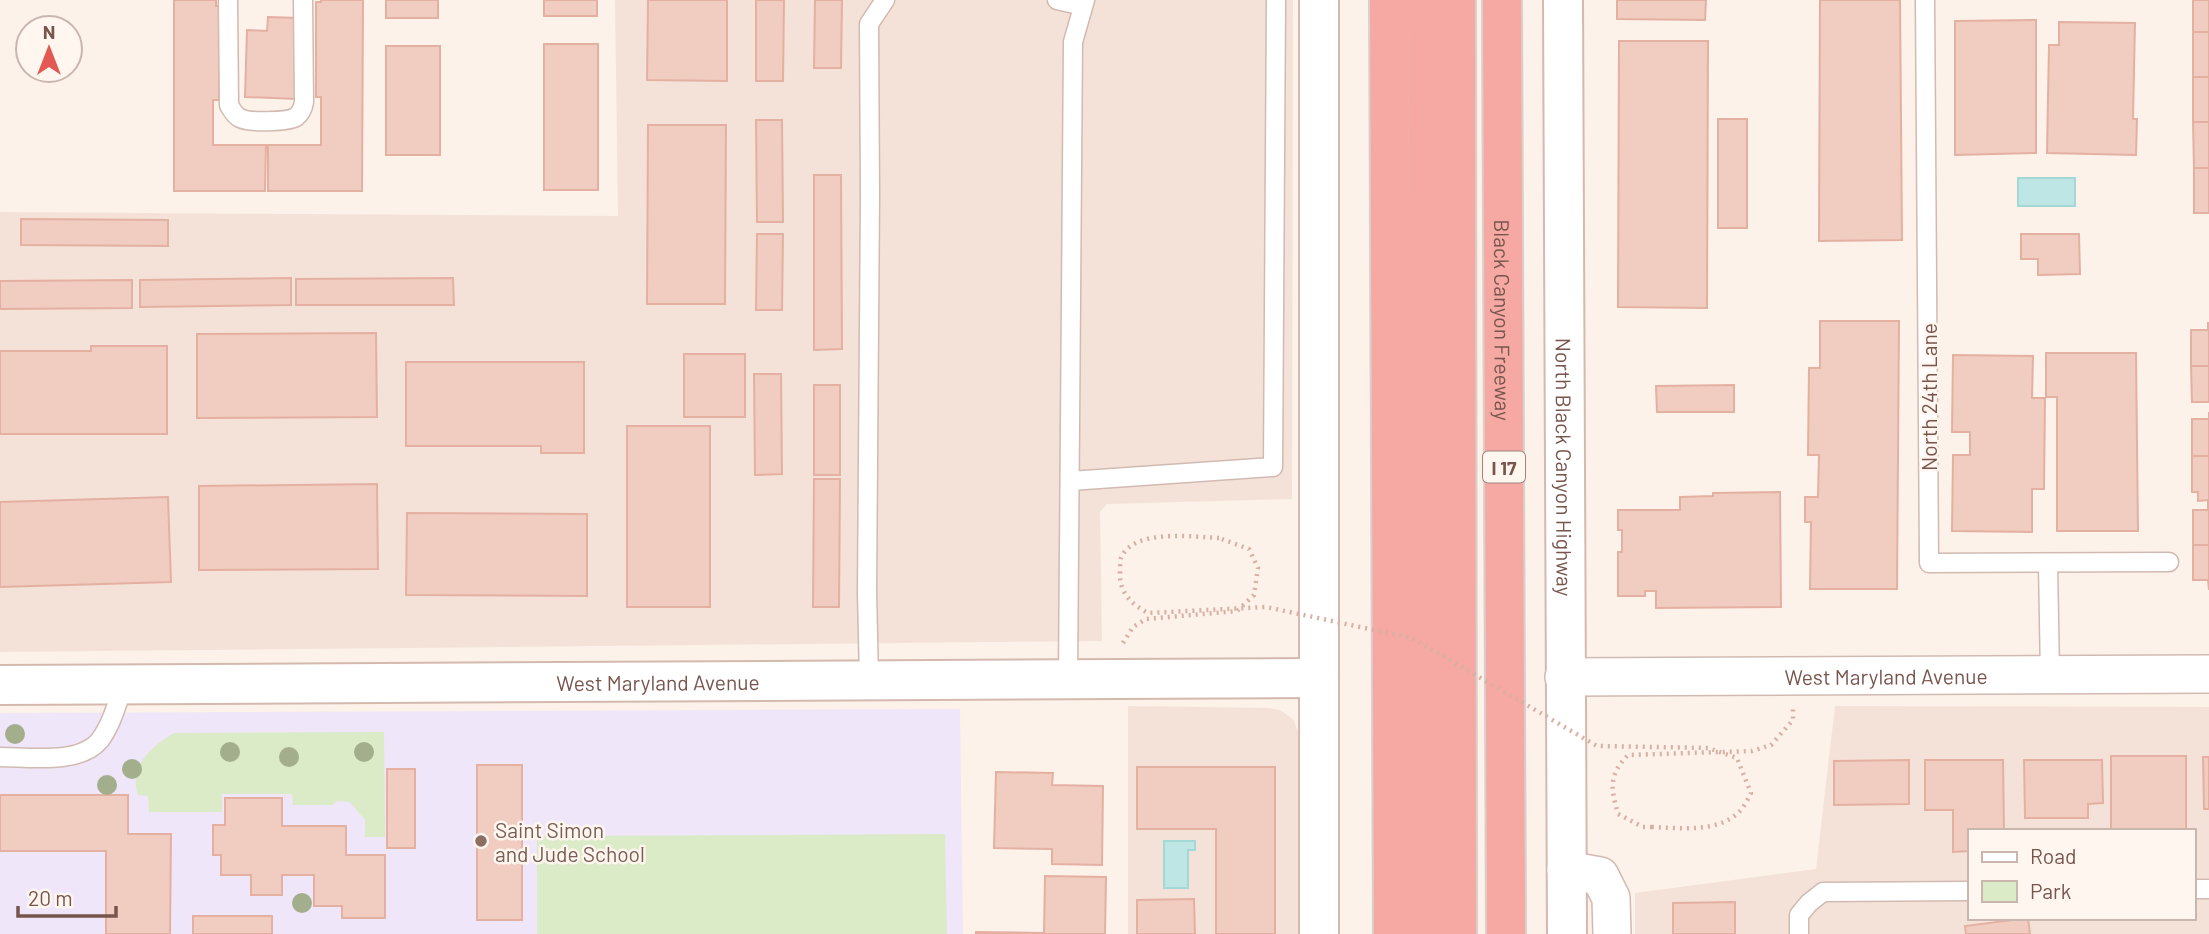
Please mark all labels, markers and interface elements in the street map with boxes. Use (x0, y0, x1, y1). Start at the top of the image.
north arrow (14, 14, 84, 84)
text: N (43, 20, 55, 43)
street label: Black Canyon Freeway (1490, 219, 1516, 421)
street label: North 24th Lane (1916, 323, 1941, 471)
street label: North Black Canyon Highway (1552, 338, 1578, 597)
road number: I 17 (1483, 452, 1525, 482)
street label: West Maryland Avenue (1784, 663, 1988, 688)
street label: West Maryland Avenue (556, 668, 760, 695)
place label: Saint Simon and Jude School (495, 817, 645, 866)
legend (1968, 829, 2195, 920)
marker: Saint Simon and Jude School (473, 833, 489, 849)
text: Road (2030, 843, 2076, 868)
scale bar (18, 874, 116, 918)
text: Park (2030, 878, 2071, 903)
text: 20 m (28, 885, 73, 910)

